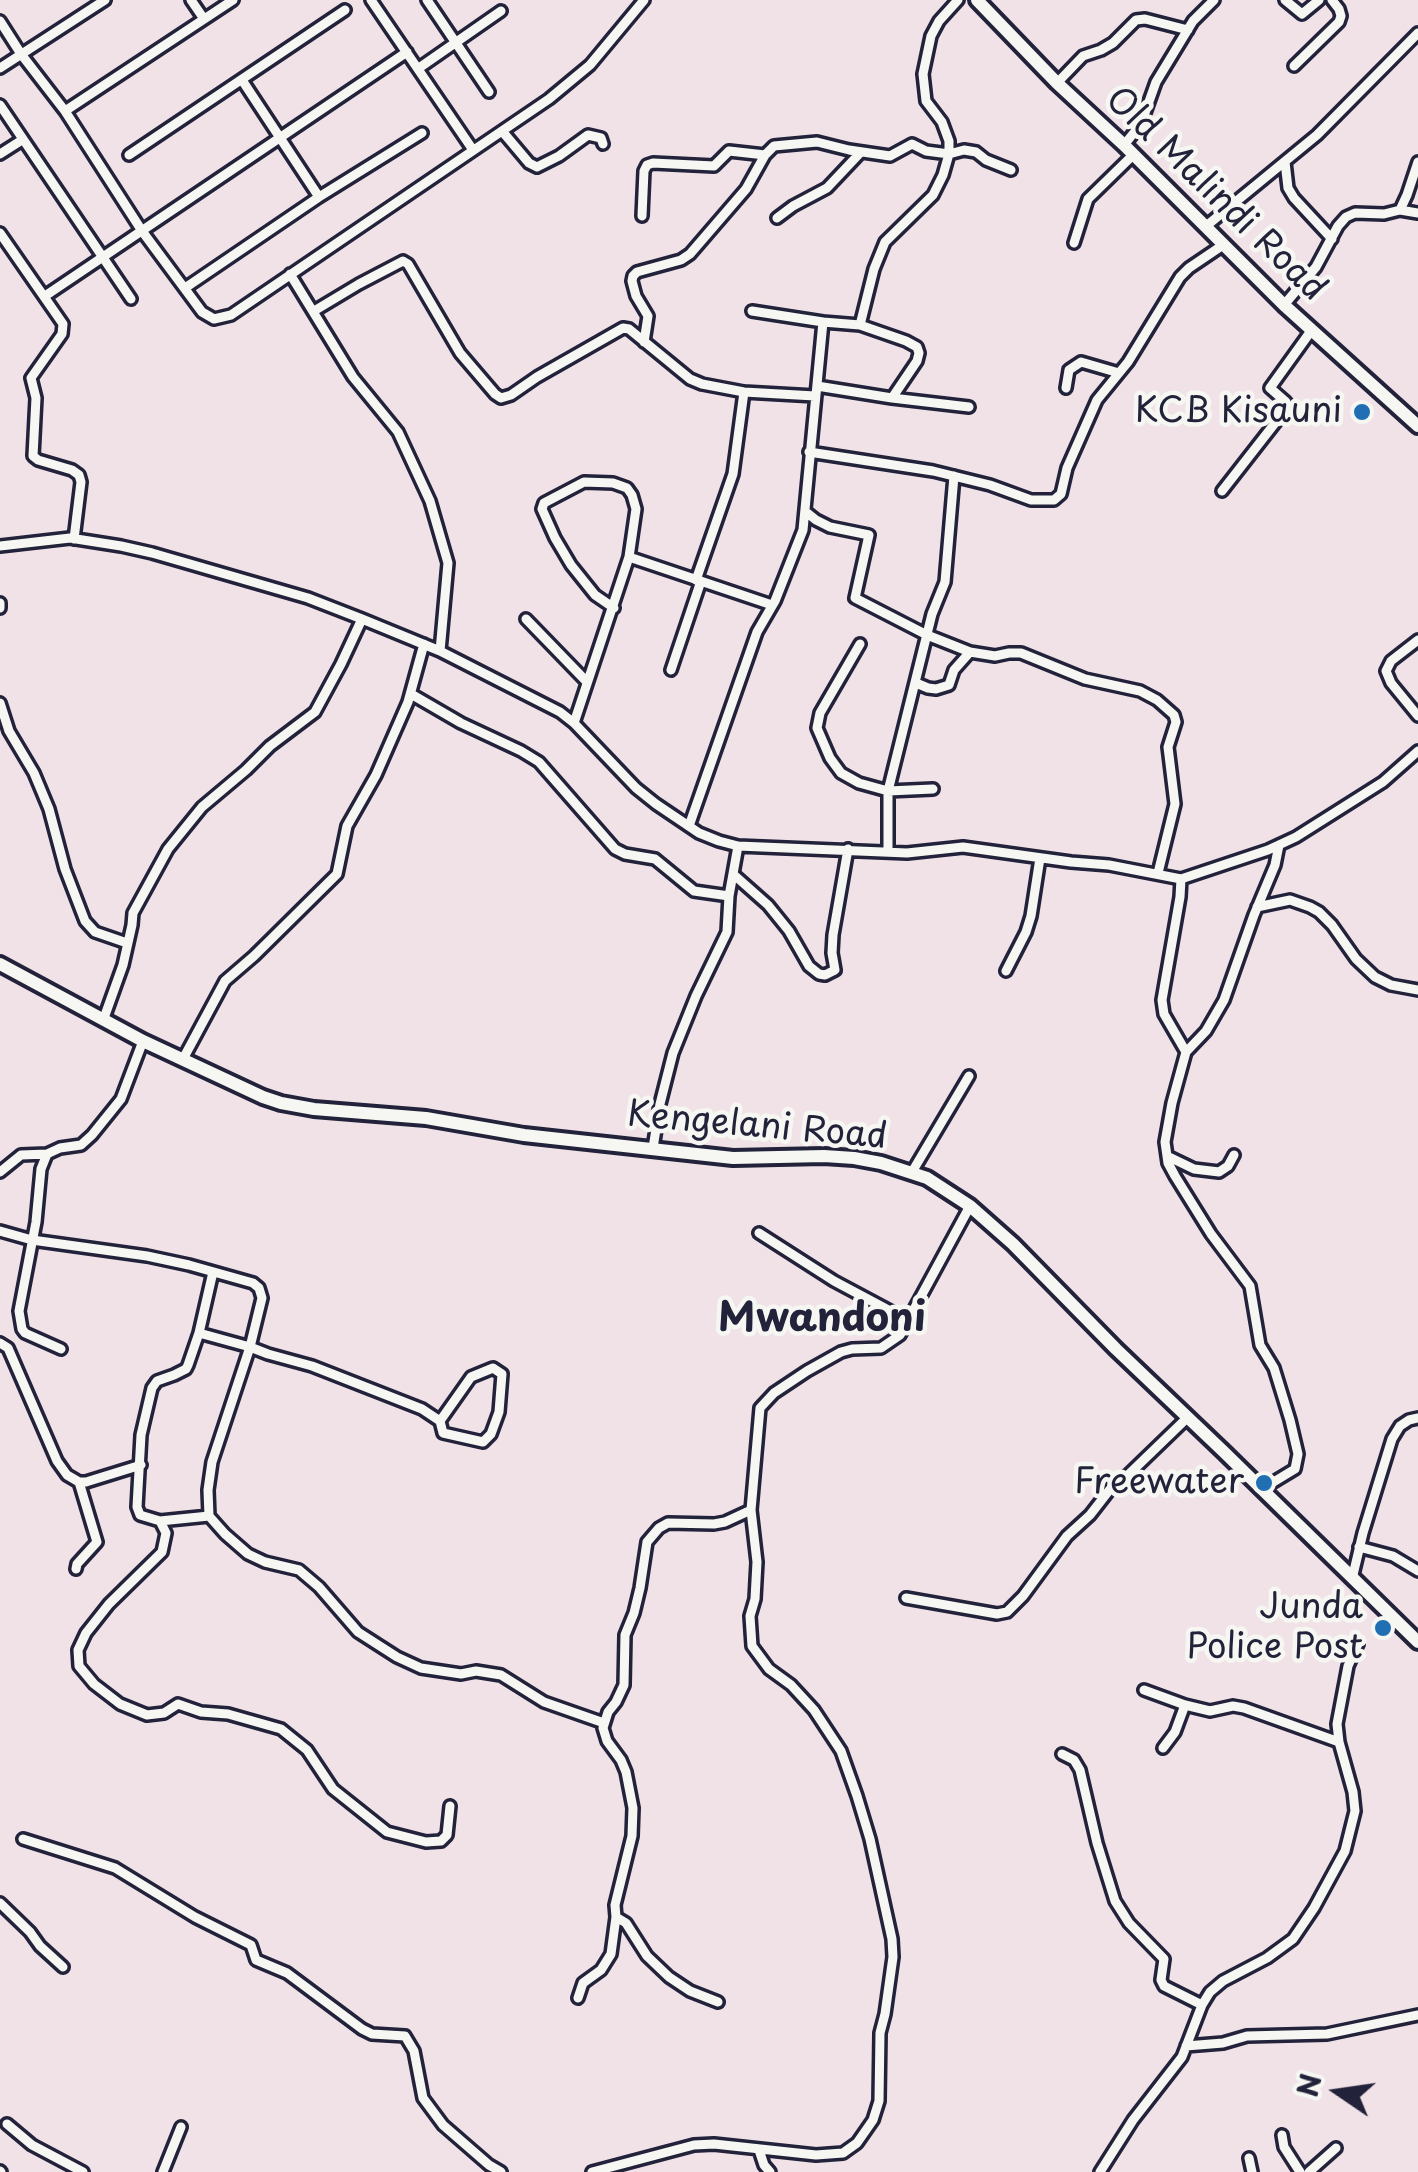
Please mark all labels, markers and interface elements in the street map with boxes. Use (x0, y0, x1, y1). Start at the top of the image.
street label: Old Malindi Road (1096, 79, 1334, 311)
place label: KCB Kisauni (1135, 391, 1342, 433)
marker: KCB Kisauni (1351, 401, 1373, 423)
street label: Kengelani Road (625, 1095, 889, 1159)
district label: Mwandoni (718, 1296, 926, 1344)
place label: Freewater (1074, 1462, 1244, 1504)
marker: Freewater (1253, 1472, 1275, 1494)
place label: Junda Police Post (1187, 1587, 1363, 1669)
marker: Junda Police Post (1372, 1617, 1394, 1639)
north arrow (1288, 2042, 1388, 2142)
text: N (1285, 2069, 1332, 2101)

